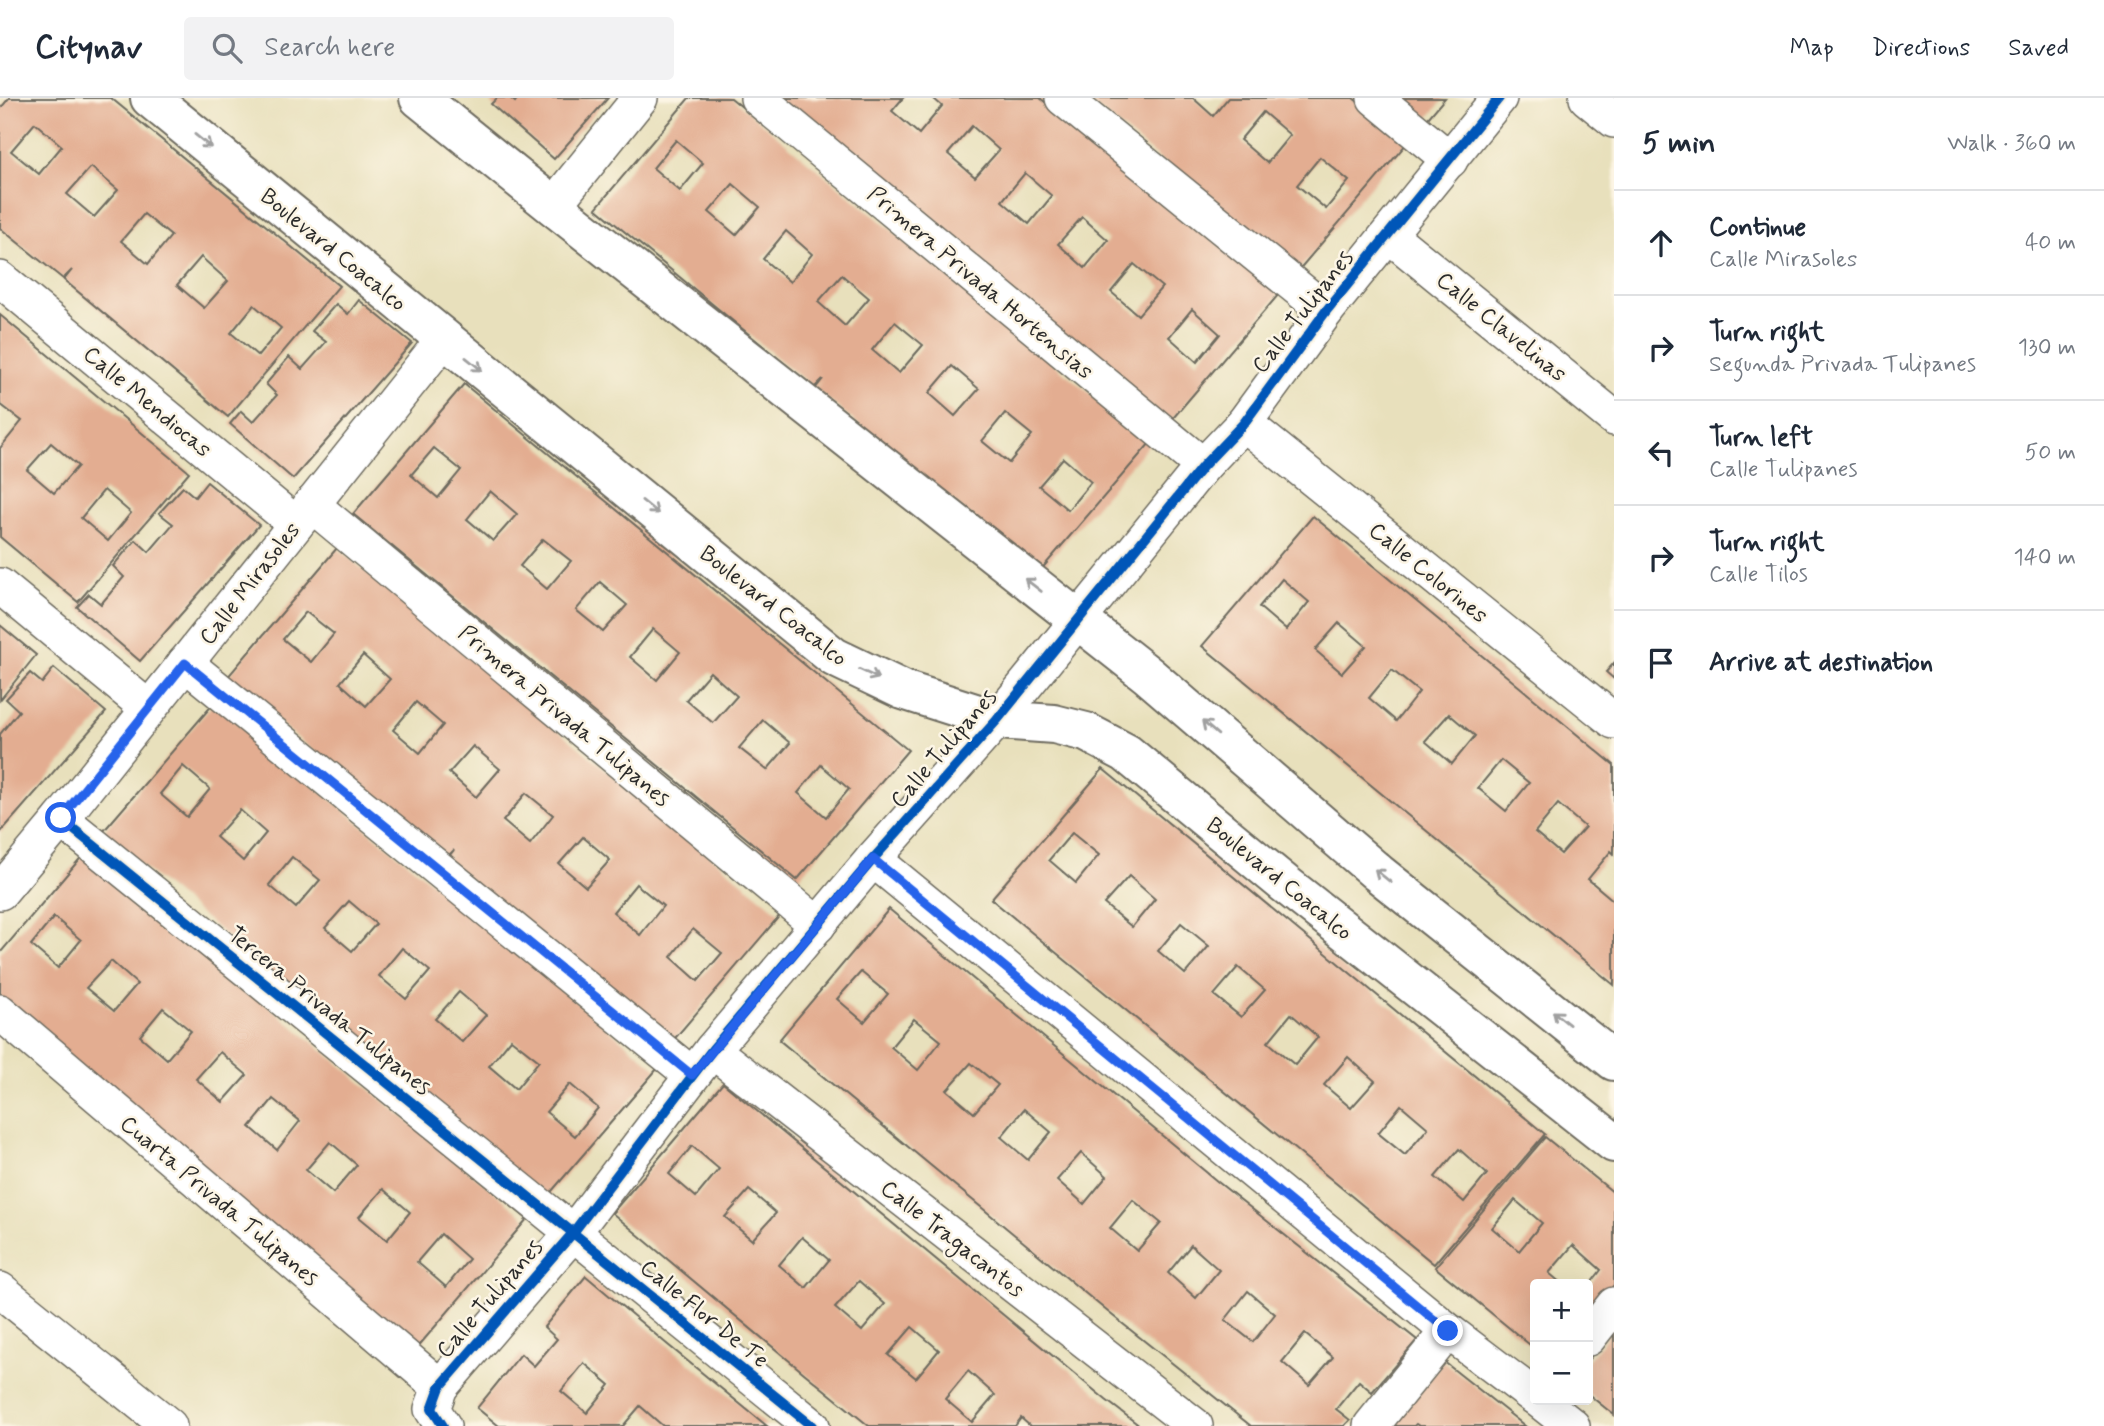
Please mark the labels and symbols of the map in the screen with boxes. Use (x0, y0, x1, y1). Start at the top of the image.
one-way arrow (194, 134, 212, 149)
street label: Primera Privada Hortensias (860, 180, 1099, 387)
street label: Boulevard Coacalco (253, 182, 412, 319)
street label: Calle Tulipanes (1246, 244, 1361, 380)
street label: Calle Clavelinas (1429, 266, 1572, 389)
street label: Calle Mendiocas (76, 340, 217, 465)
one-way arrow (464, 356, 482, 371)
one-way arrow (641, 499, 659, 515)
street label: Calle Colorines (1362, 516, 1494, 631)
street label: Calle Mirasoles (193, 517, 308, 652)
street label: Boulevard Coacalco (693, 539, 853, 674)
one-way arrow (1025, 577, 1043, 592)
street label: Primera Privada Tulipanes (451, 619, 676, 814)
one-way arrow (858, 668, 879, 681)
street label: Calle Tulipanes (884, 683, 1005, 815)
one-way arrow (1201, 720, 1219, 736)
route start (45, 802, 76, 833)
street label: Boulevard Coacalco (1199, 811, 1358, 948)
one-way arrow (1374, 869, 1392, 884)
street label: Tercera Privada Tulipanes (221, 920, 437, 1103)
one-way arrow (1552, 1010, 1570, 1026)
street label: Cuarta Privada Tulipanes (113, 1109, 324, 1294)
street label: Calle Tragacantos (872, 1174, 1030, 1307)
street label: Calle Tulipanes (430, 1233, 551, 1365)
street label: Calle Flor De Te (633, 1253, 774, 1376)
route end (1432, 1315, 1463, 1346)

